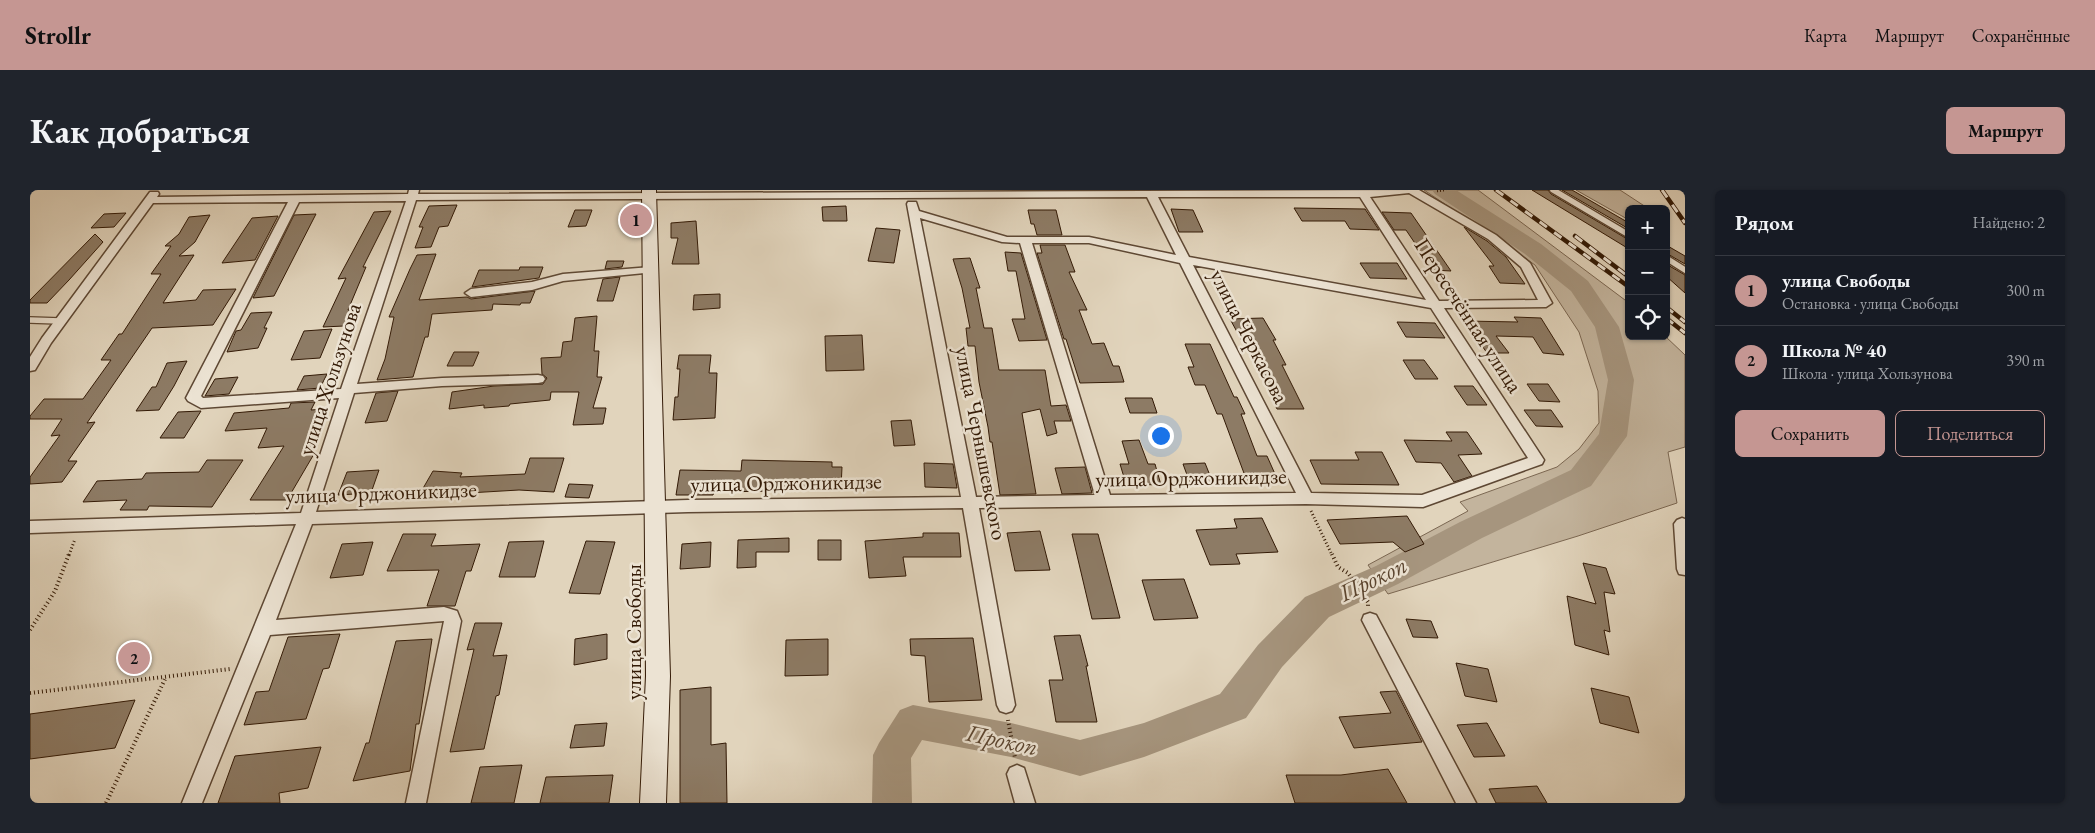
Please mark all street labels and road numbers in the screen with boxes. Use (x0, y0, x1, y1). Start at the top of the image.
street label: Пересечённая улица (1408, 232, 1530, 399)
street label: улица Черкасова (1203, 264, 1296, 409)
street label: улица Хользунова (291, 299, 368, 459)
street label: улица Чернышевского (948, 344, 1015, 543)
street label: улица Орджоникидзе (1095, 461, 1287, 494)
street label: улица Орджоникидзе (690, 466, 882, 499)
street label: улица Орджоникидзе (285, 475, 478, 510)
street label: улица Свободы (619, 564, 648, 700)

